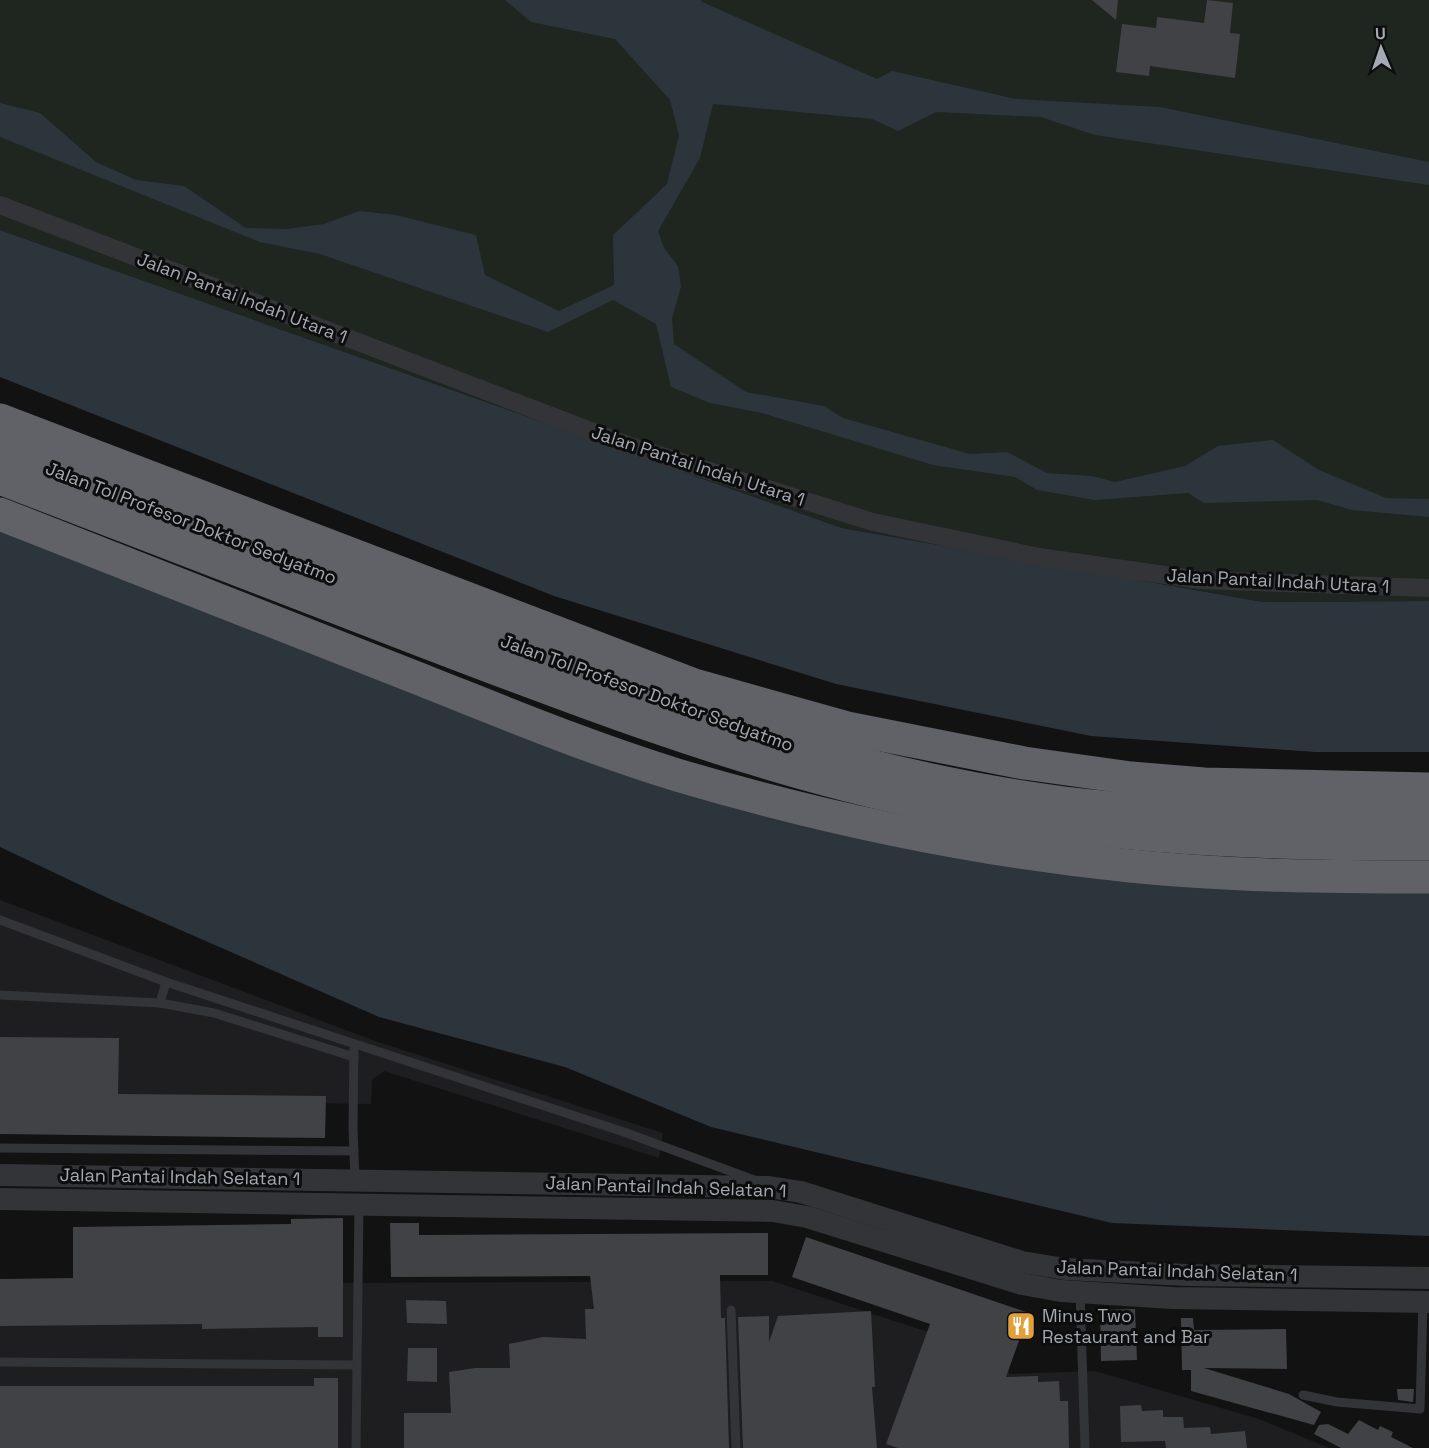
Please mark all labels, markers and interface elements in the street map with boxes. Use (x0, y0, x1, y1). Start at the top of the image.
north arrow (1351, 18, 1411, 78)
text: U (1375, 23, 1386, 44)
street label: Jalan Pantai Indah Utara 1 (134, 247, 350, 348)
street label: Jalan Pantai Indah Utara 1 (589, 420, 808, 511)
street label: Jalan Tol Profesor Doktor Sedyatmo (42, 456, 340, 589)
street label: Jalan Pantai Indah Utara 1 (1166, 563, 1390, 598)
street label: Jalan Tol Profesor Doktor Sedyatmo (498, 629, 797, 756)
street label: Jalan Pantai Indah Selatan 1 (59, 1163, 301, 1190)
street label: Jalan Pantai Indah Selatan 1 (545, 1171, 787, 1202)
street label: Jalan Pantai Indah Selatan 1 (1056, 1255, 1298, 1286)
place label: Minus Two Restaurant and Bar (1042, 1304, 1210, 1348)
restaurant icon: Minus Two Restaurant and Bar (1005, 1310, 1037, 1342)

